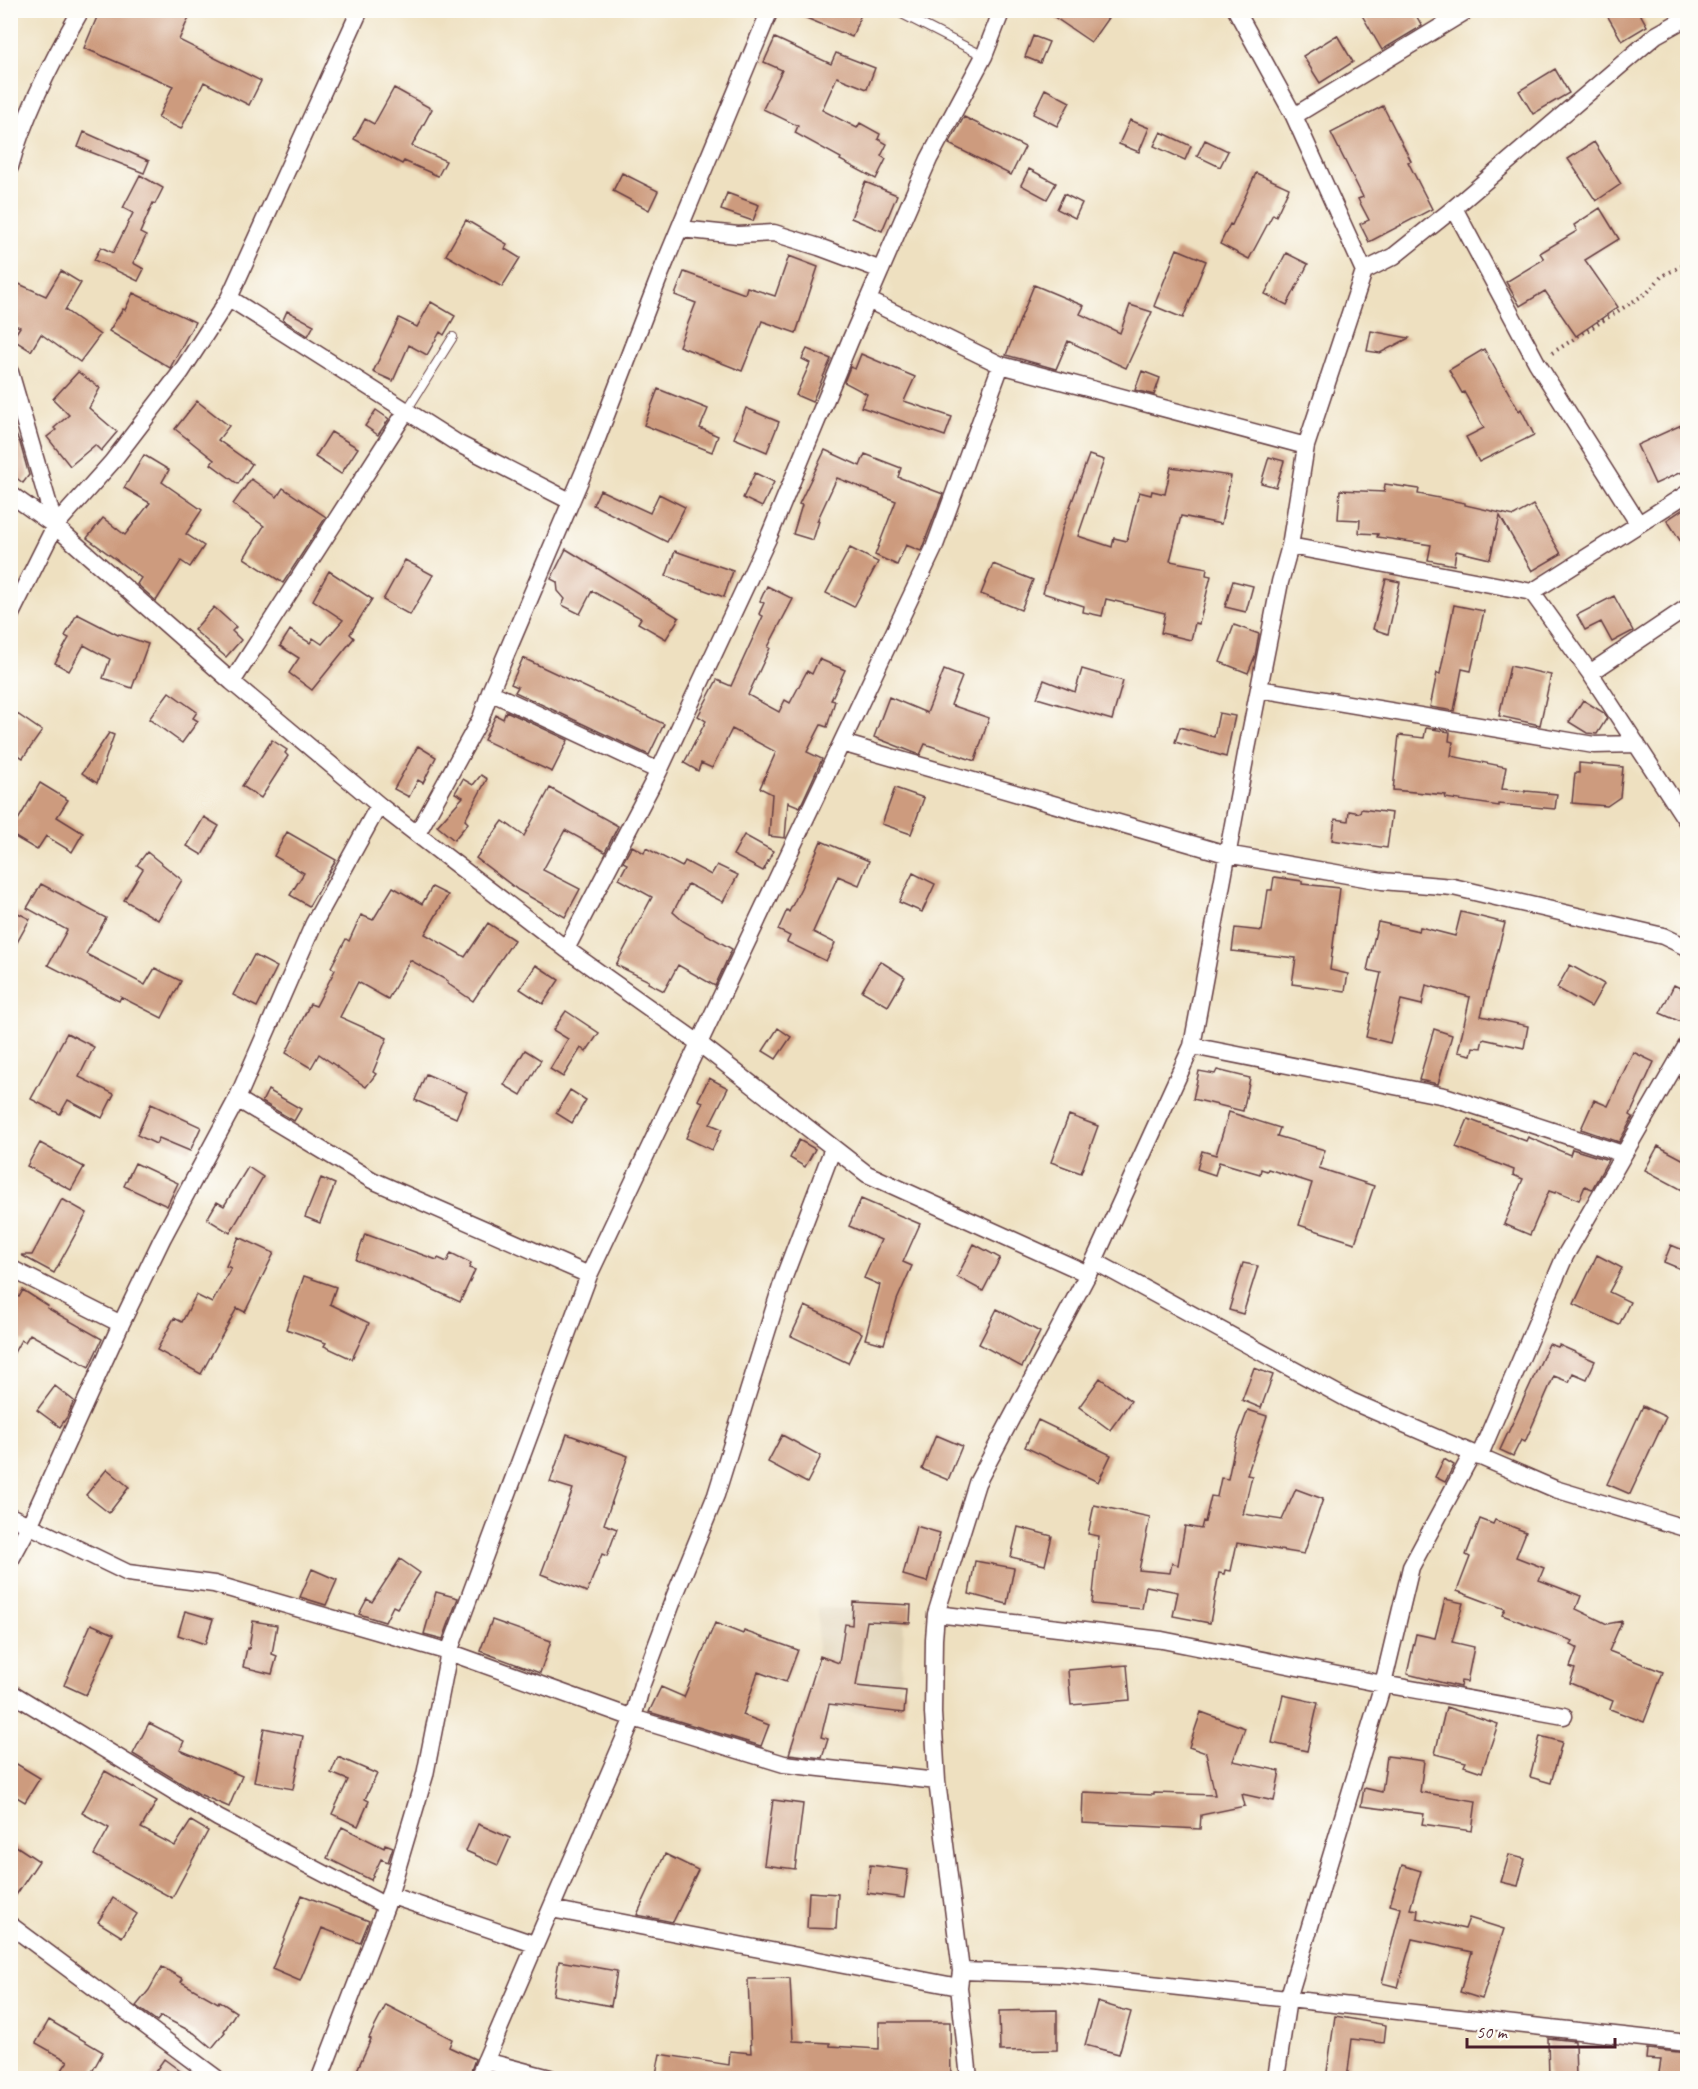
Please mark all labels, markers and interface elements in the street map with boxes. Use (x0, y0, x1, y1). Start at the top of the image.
scale bar (1467, 2011, 1616, 2049)
text: 50 m (1476, 2021, 1509, 2043)

